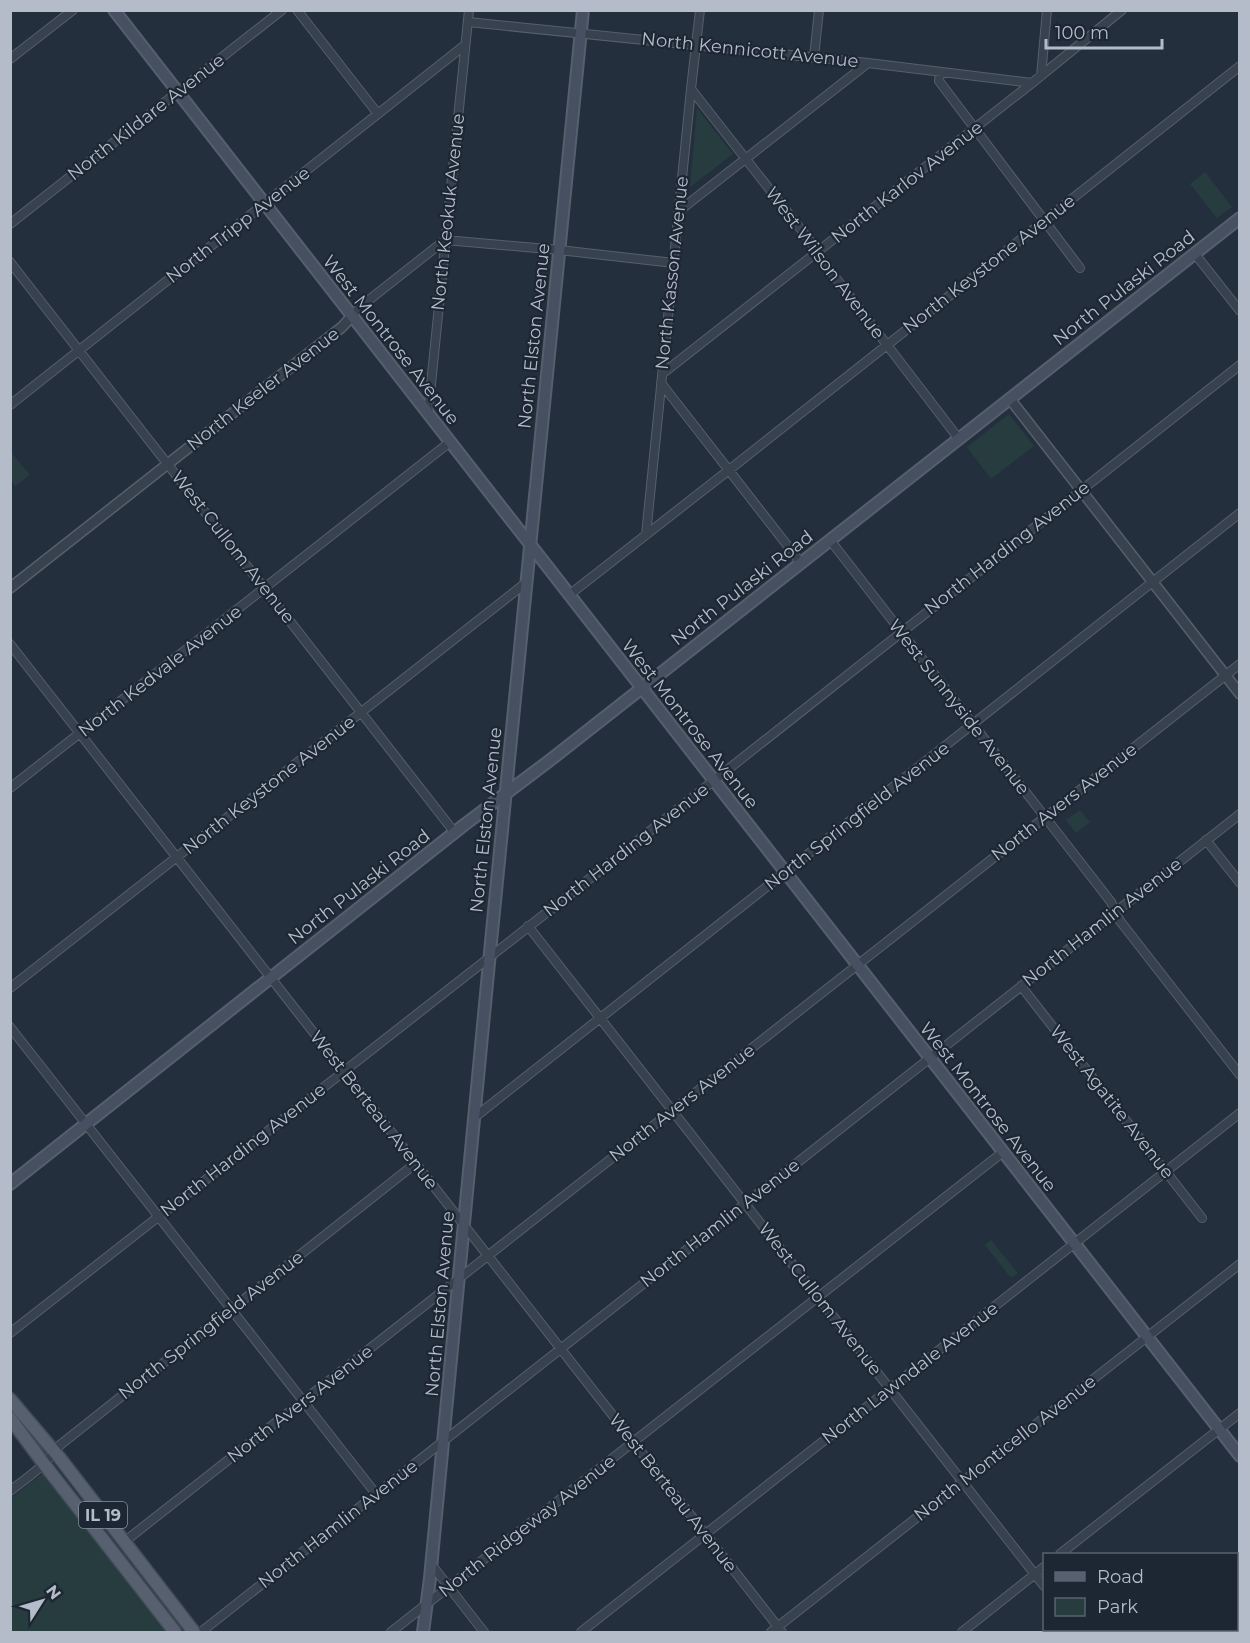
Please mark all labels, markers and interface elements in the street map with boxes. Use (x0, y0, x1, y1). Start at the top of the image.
scale bar (1046, 12, 1162, 50)
text: 100 m (1055, 22, 1109, 44)
street label: North Kennicott Avenue (640, 28, 860, 72)
street label: North Kildare Avenue (63, 49, 229, 185)
street label: North Keokuk Avenue (427, 112, 469, 312)
street label: North Karlov Avenue (827, 116, 987, 248)
street label: North Tripp Avenue (162, 162, 314, 288)
street label: North Kasson Avenue (651, 175, 693, 371)
street label: West Wilson Avenue (761, 183, 890, 344)
street label: North Keystone Avenue (898, 190, 1080, 338)
street label: North Pulaski Road (1049, 226, 1199, 350)
street label: North Elston Avenue (513, 242, 555, 430)
street label: West Montrose Avenue (318, 251, 464, 429)
street label: North Keeler Avenue (182, 323, 344, 455)
street label: West Cullom Avenue (166, 466, 300, 628)
street label: North Harding Avenue (920, 476, 1094, 619)
street label: North Pulaski Road (667, 526, 817, 650)
street label: North Kedvale Avenue (74, 600, 246, 742)
street label: West Sunnyside Avenue (884, 615, 1034, 799)
street label: West Montrose Avenue (617, 635, 763, 813)
street label: North Keystone Avenue (178, 711, 360, 859)
street label: North Elston Avenue (465, 726, 507, 914)
street label: North Springfield Avenue (760, 737, 954, 895)
street label: North Avers Avenue (987, 738, 1141, 866)
street label: North Harding Avenue (539, 778, 713, 921)
street label: North Pulaski Road (284, 825, 434, 949)
street label: North Hamlin Avenue (1018, 853, 1186, 991)
street label: West Montrose Avenue (915, 1018, 1061, 1196)
street label: West Agatite Avenue (1045, 1021, 1179, 1183)
street label: West Berteau Avenue (305, 1026, 443, 1194)
street label: North Avers Avenue (605, 1039, 759, 1167)
street label: North Harding Avenue (156, 1078, 330, 1221)
street label: North Hamlin Avenue (636, 1154, 804, 1292)
street label: North Elston Avenue (421, 1210, 459, 1398)
street label: West Cullom Avenue (753, 1218, 887, 1380)
street label: North Springfield Avenue (114, 1246, 308, 1404)
street label: North Lawndale Avenue (817, 1297, 1003, 1449)
street label: North Avers Avenue (223, 1340, 377, 1468)
street label: North Monticello Avenue (910, 1370, 1100, 1526)
street label: West Berteau Avenue (604, 1409, 742, 1577)
street label: North Ridgeway Avenue (434, 1450, 620, 1602)
street label: North Hamlin Avenue (254, 1455, 422, 1593)
road number: IL 19 (79, 1502, 127, 1528)
legend (1043, 1553, 1238, 1631)
text: Road (1097, 1566, 1144, 1588)
north arrow (12, 1571, 72, 1631)
text: N (42, 1581, 65, 1603)
text: Park (1097, 1596, 1138, 1618)

